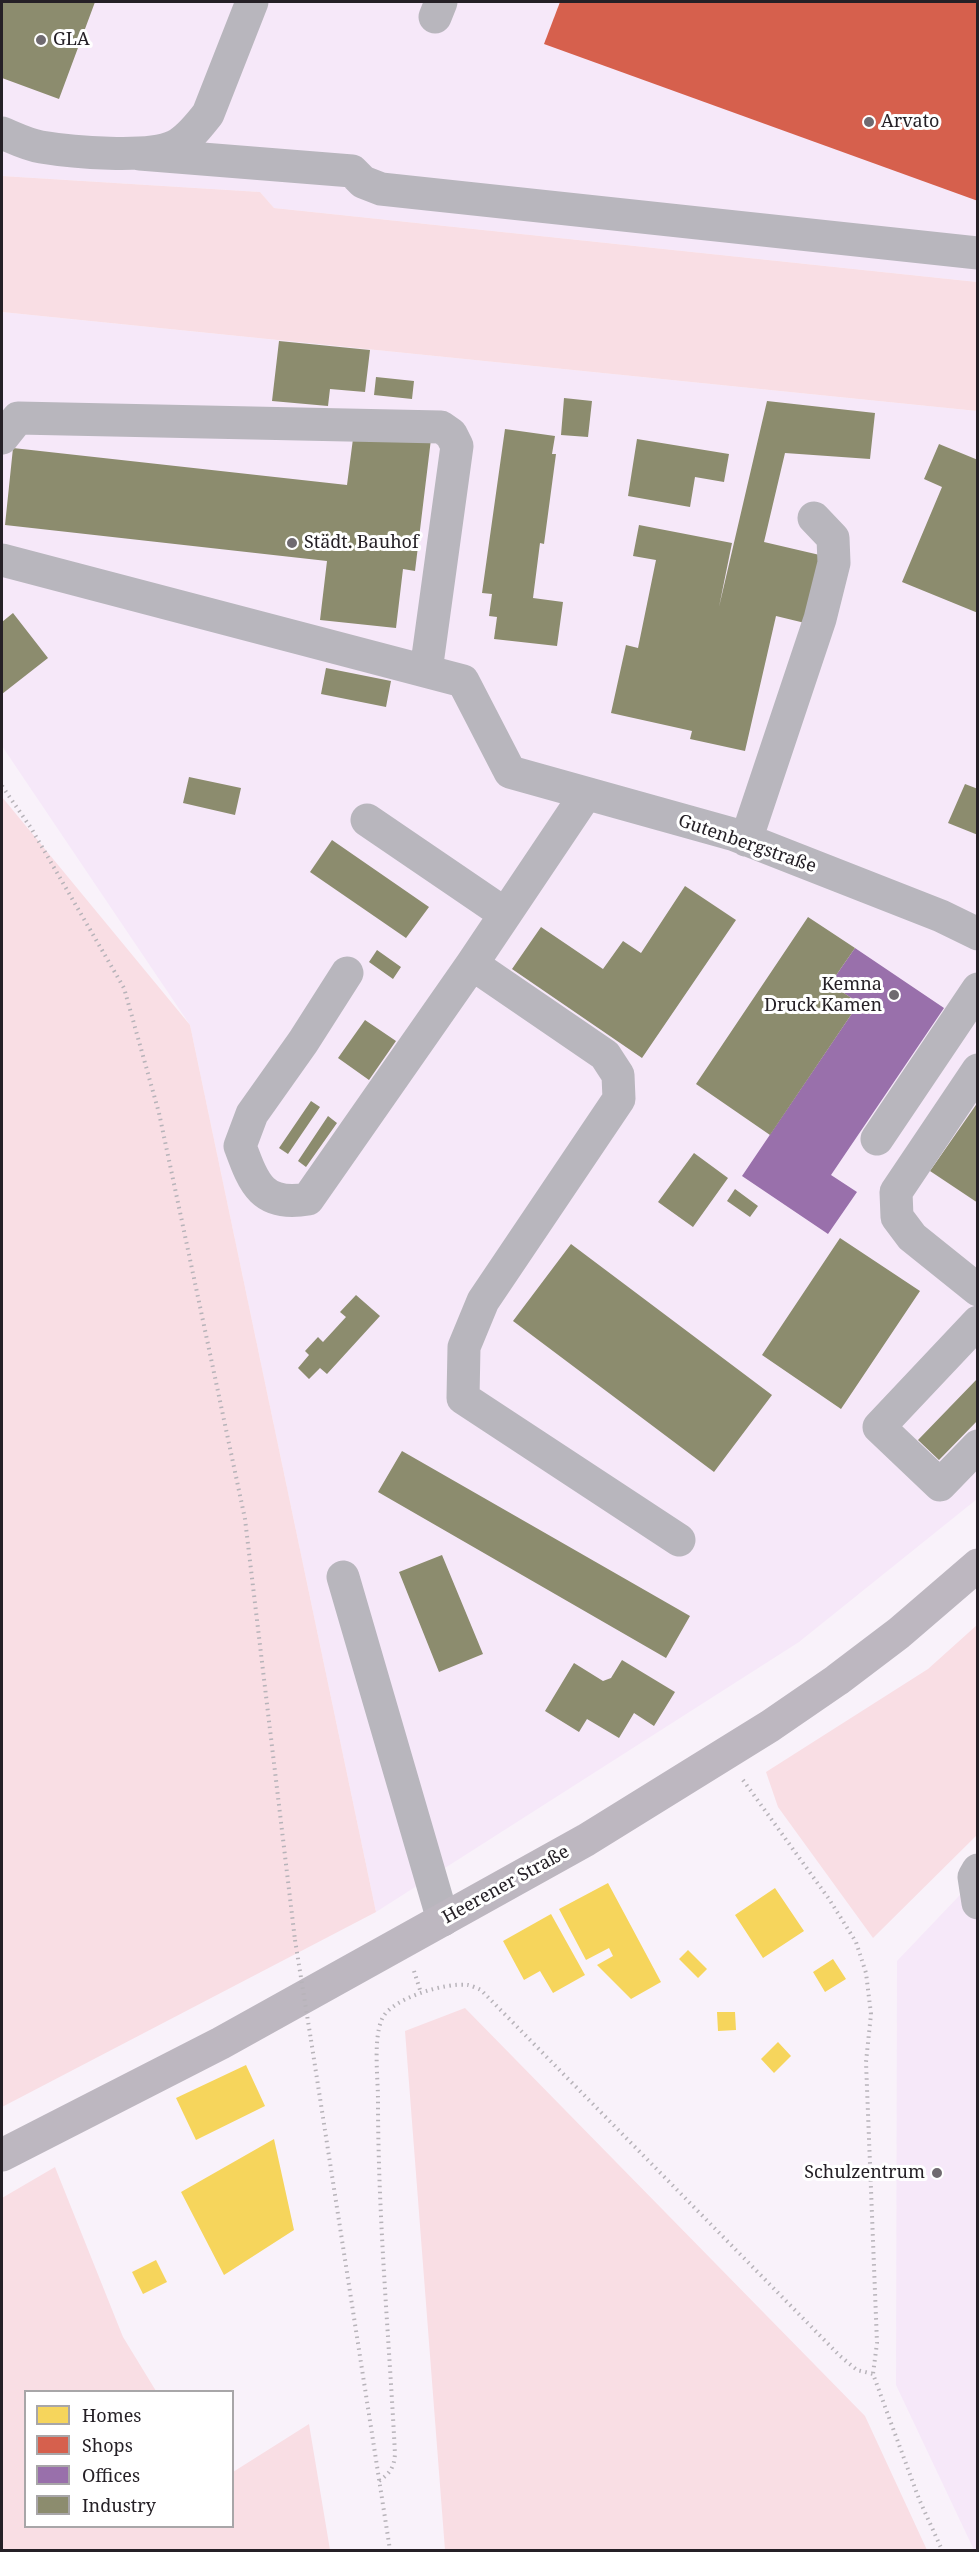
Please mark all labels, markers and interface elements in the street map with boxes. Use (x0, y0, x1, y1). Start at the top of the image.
place label: GLA (53, 29, 90, 51)
marker: GLA (34, 33, 48, 47)
place label: Arvato (881, 111, 939, 133)
marker: Arvato (862, 115, 876, 129)
place label: Städt. Bauhof (304, 532, 419, 554)
marker: Städt. Bauhof (285, 536, 299, 550)
street label: Gutenbergstraße (675, 810, 819, 878)
place label: Kemna Druck Kamen (764, 974, 882, 1016)
marker: Kemna Druck Kamen (887, 988, 901, 1002)
street label: Heerener Straße (439, 1841, 573, 1929)
place label: Schulzentrum (804, 2162, 925, 2184)
marker: Schulzentrum (930, 2166, 944, 2180)
legend (24, 2390, 234, 2528)
text: Homes (82, 2403, 141, 2427)
text: Shops (82, 2433, 133, 2457)
text: Offices (82, 2463, 140, 2487)
text: Industry (82, 2493, 156, 2517)

